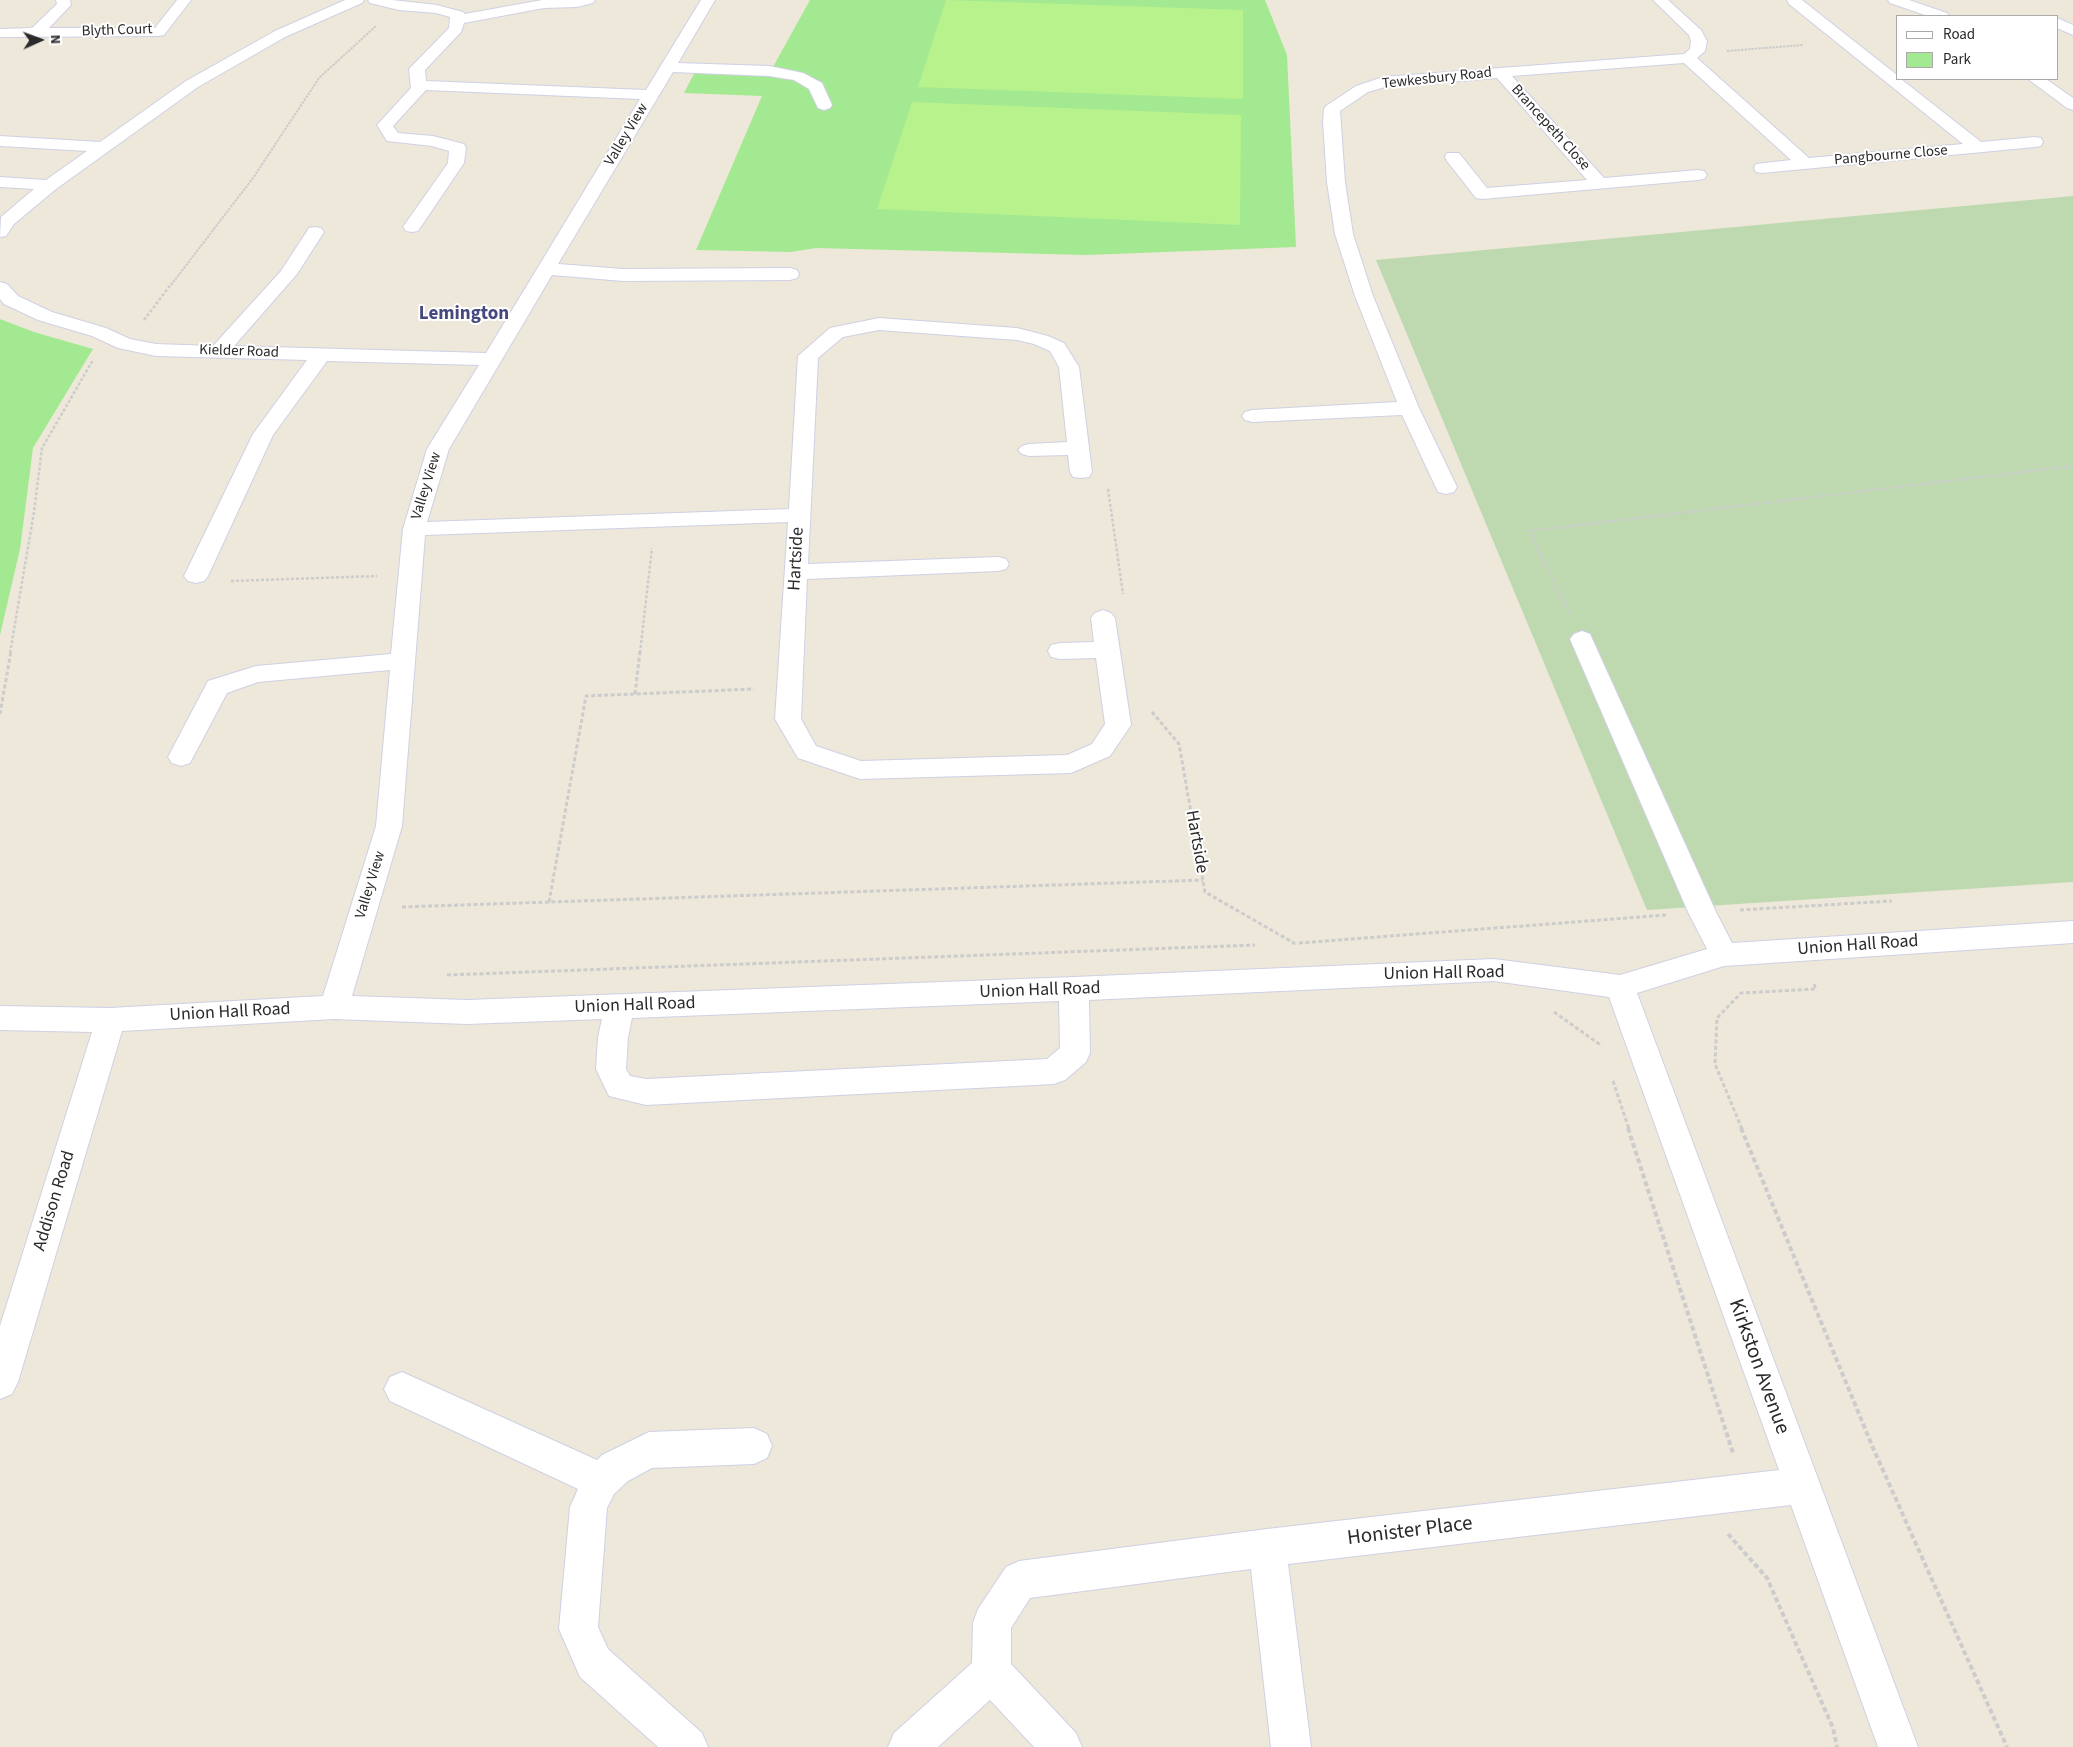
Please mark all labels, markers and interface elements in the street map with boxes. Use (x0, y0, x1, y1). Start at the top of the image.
north arrow (15, 15, 65, 65)
legend (1896, 15, 2058, 80)
street label: Blyth Court (81, 21, 153, 41)
text: Road (1943, 24, 1975, 45)
text: N (45, 34, 65, 44)
text: Park (1943, 49, 1971, 70)
street label: Tewkesbury Road (1381, 64, 1493, 94)
street label: Brancepeth Close (1507, 81, 1593, 175)
street label: Valley View (601, 100, 653, 170)
street label: Pangbourne Close (1834, 142, 1948, 170)
district label: Lemington (419, 304, 509, 326)
street label: Kielder Road (199, 342, 279, 362)
street label: Valley View (408, 450, 446, 522)
street label: Hartside (785, 527, 809, 591)
street label: Hartside (1180, 809, 1212, 875)
street label: Valley View (352, 849, 390, 921)
street label: Union Hall Road (1797, 931, 1919, 961)
street label: Union Hall Road (1383, 962, 1505, 986)
street label: Union Hall Road (979, 978, 1101, 1004)
street label: Union Hall Road (574, 993, 696, 1019)
street label: Union Hall Road (169, 999, 291, 1027)
street label: Addison Road (30, 1148, 80, 1254)
street label: Kirkston Avenue (1722, 1296, 1794, 1438)
street label: Honister Place (1346, 1512, 1474, 1552)

